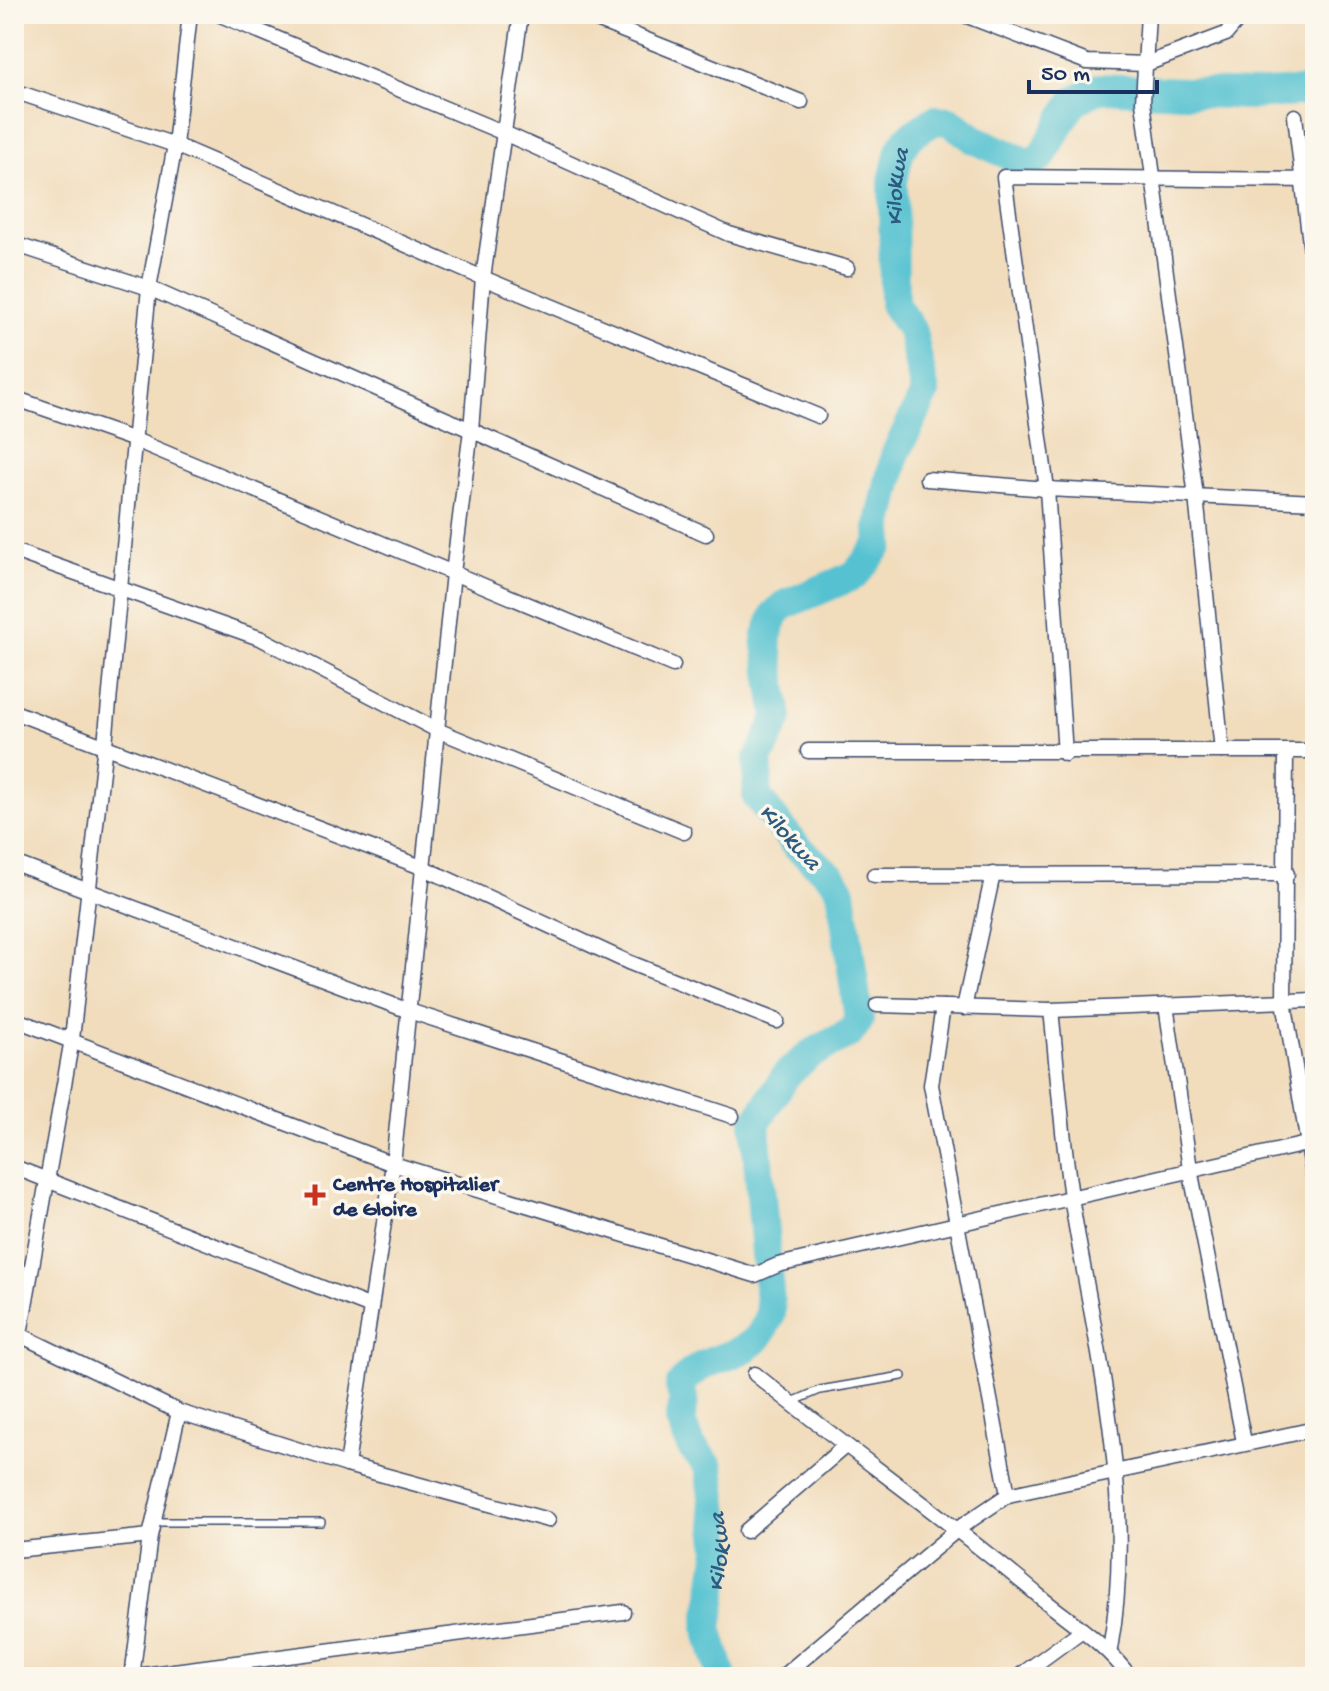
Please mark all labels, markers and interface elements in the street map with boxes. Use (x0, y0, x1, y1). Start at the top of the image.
scale bar (1029, 44, 1157, 94)
text: 50 m (1041, 61, 1090, 90)
water label: Kilokwa (882, 144, 918, 226)
water label: Kilokwa (751, 799, 827, 879)
place label: Centre Hospitalier de Gloire (332, 1173, 500, 1224)
marker: Centre Hospitalier de Gloire (304, 1184, 326, 1206)
water label: Kilokwa (703, 1509, 739, 1594)

